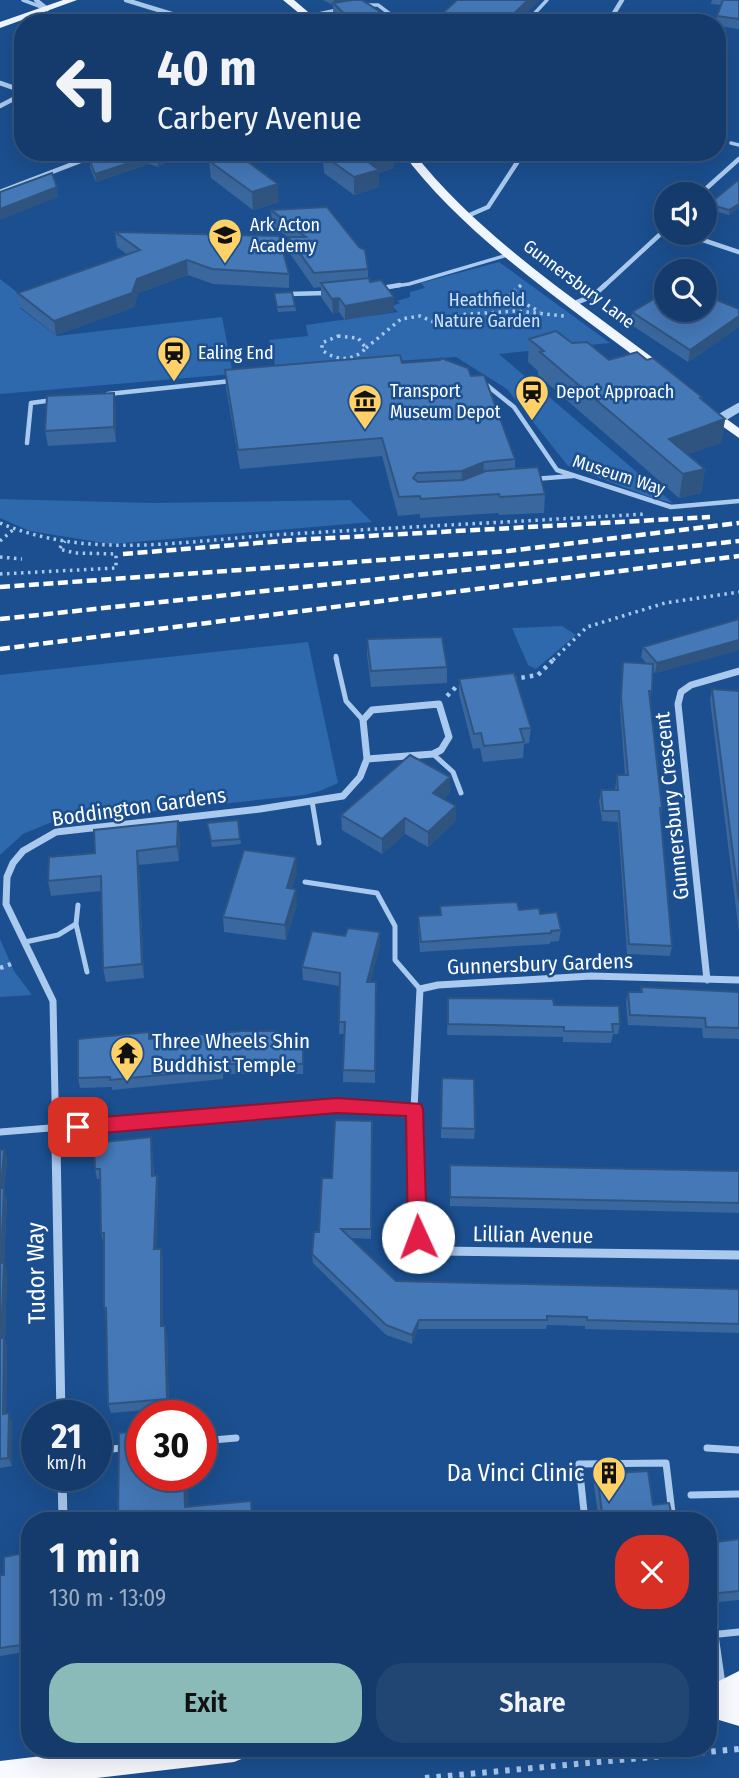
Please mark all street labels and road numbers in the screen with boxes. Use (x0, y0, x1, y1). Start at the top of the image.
street label: Gunnersbury Lane (519, 235, 639, 333)
street label: Museum Way (570, 450, 668, 500)
street label: Gunnersbury Crescent (649, 711, 695, 901)
street label: Boddington Gardens (50, 782, 228, 832)
street label: Gunnersbury Gardens (447, 948, 633, 980)
street label: Lillian Avenue (473, 1221, 593, 1249)
street label: Tudor Way (21, 1222, 51, 1324)

